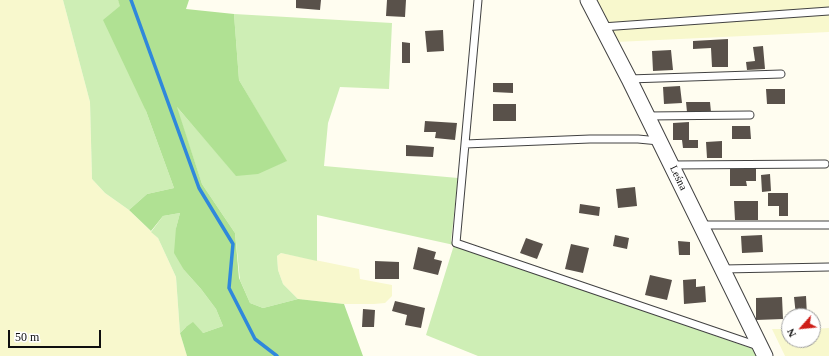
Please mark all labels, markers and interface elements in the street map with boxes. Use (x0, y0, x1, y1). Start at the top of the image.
street label: Leśna (666, 163, 690, 193)
north arrow (781, 308, 821, 348)
scale bar (10, 322, 103, 348)
text: N (784, 327, 798, 339)
text: 50 m (15, 330, 39, 344)

